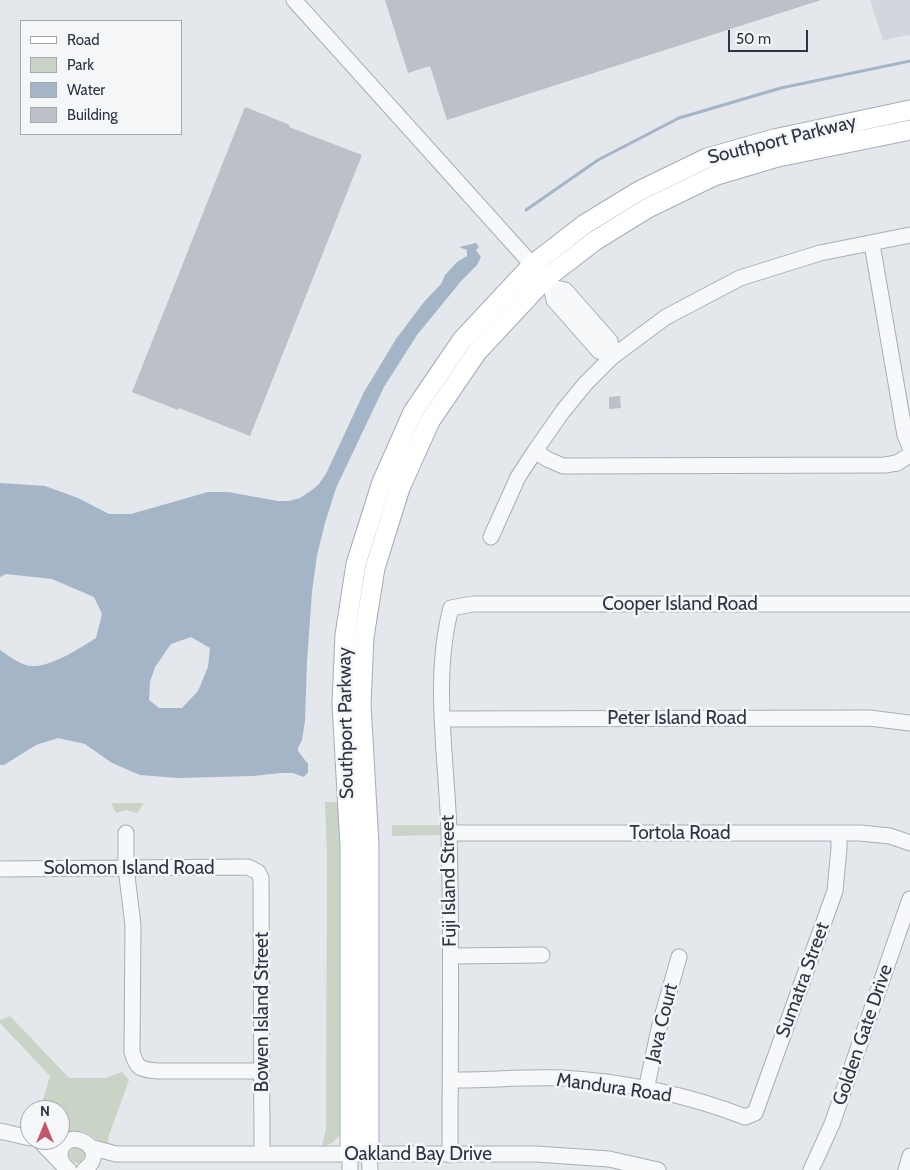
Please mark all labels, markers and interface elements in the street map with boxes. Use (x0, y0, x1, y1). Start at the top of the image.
legend (20, 20, 182, 135)
scale bar (730, 20, 810, 52)
text: 50 m (736, 30, 771, 48)
text: Road (67, 31, 100, 49)
text: Park (67, 56, 94, 74)
text: Water (67, 81, 105, 99)
text: Building (67, 106, 118, 124)
street label: Southport Parkway (705, 111, 859, 169)
street label: Cooper Island Road (602, 593, 758, 615)
street label: Southport Parkway (333, 647, 359, 799)
street label: Peter Island Road (607, 707, 747, 729)
street label: Fuji Island Street (436, 815, 462, 947)
street label: Tortola Road (630, 822, 730, 844)
street label: Solomon Island Road (43, 857, 215, 879)
street label: Sumatra Street (772, 919, 834, 1041)
street label: Bowen Island Street (251, 932, 273, 1092)
street label: Golden Gate Drive (828, 962, 898, 1108)
street label: Java Court (641, 981, 683, 1065)
street label: Mandura Road (555, 1069, 673, 1107)
north arrow (20, 1100, 70, 1150)
text: N (40, 1102, 50, 1120)
street label: Oakland Bay Drive (344, 1143, 492, 1165)

